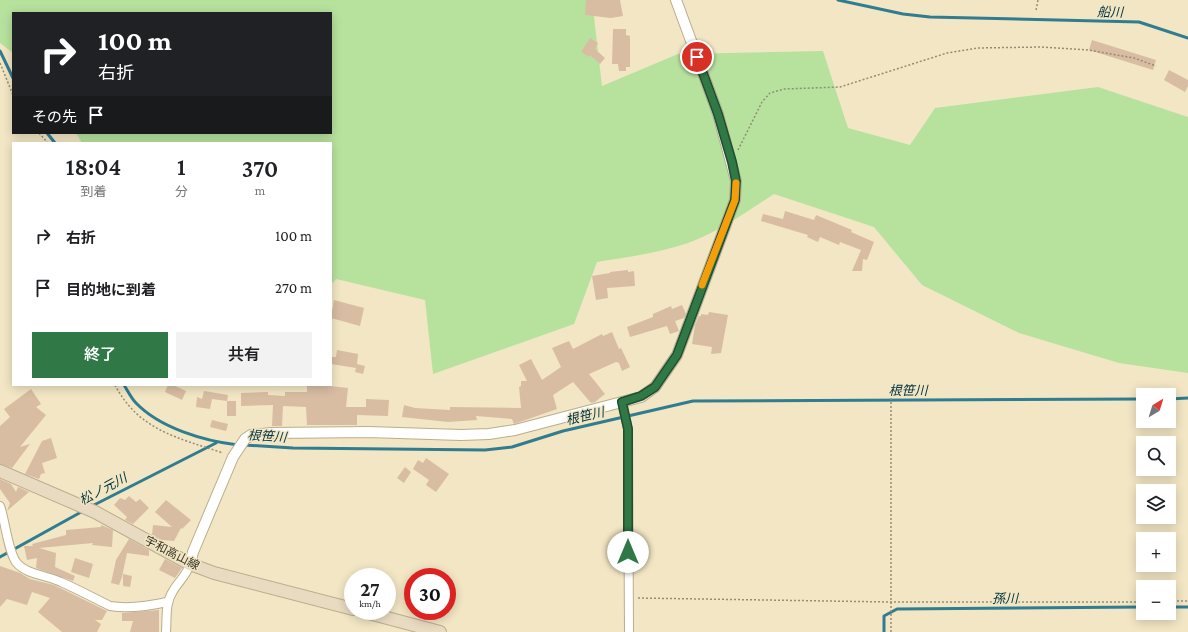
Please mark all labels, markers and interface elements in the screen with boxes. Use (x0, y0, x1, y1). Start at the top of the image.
water label: 船川 (1097, 4, 1125, 20)
text: 100 m (98, 25, 172, 56)
icon: right (32, 28, 84, 80)
pin (680, 40, 714, 74)
icon: arrive (686, 46, 708, 68)
text: 右折 (98, 63, 134, 83)
icon: arrive (85, 104, 107, 126)
text: その先 (32, 109, 77, 125)
text: 18:04 (66, 153, 121, 180)
text: 1 (177, 153, 186, 180)
text: 370 (242, 155, 278, 182)
text: m (255, 183, 265, 198)
text: 到着 (80, 184, 106, 199)
text: 分 (175, 184, 188, 199)
icon: right (32, 225, 54, 247)
text: 100 m (275, 228, 312, 244)
text: 右折 (66, 230, 96, 246)
icon: arrive (32, 277, 54, 299)
text: 270 m (275, 280, 312, 296)
text: 目的地に到着 (66, 282, 156, 298)
button: 終了 (32, 332, 168, 378)
button: 共有 (176, 332, 312, 378)
water label: 根笹川 (888, 383, 929, 398)
north arrow (1136, 388, 1176, 428)
map controls (1136, 388, 1176, 620)
water label: 根笹川 (564, 404, 608, 428)
water label: 根笹川 (247, 427, 289, 445)
button: search (1136, 436, 1176, 476)
water label: 松ノ元川 (77, 469, 131, 508)
button: layers (1136, 484, 1176, 524)
position arrow (607, 531, 649, 573)
button: + (1136, 532, 1176, 572)
street label: 宇和高山線 (142, 533, 202, 573)
speed limit sign: 30 (404, 568, 456, 620)
text: 27 (360, 578, 380, 600)
button: − (1136, 580, 1176, 620)
water label: 孫川 (992, 591, 1020, 606)
text: km/h (359, 598, 381, 609)

